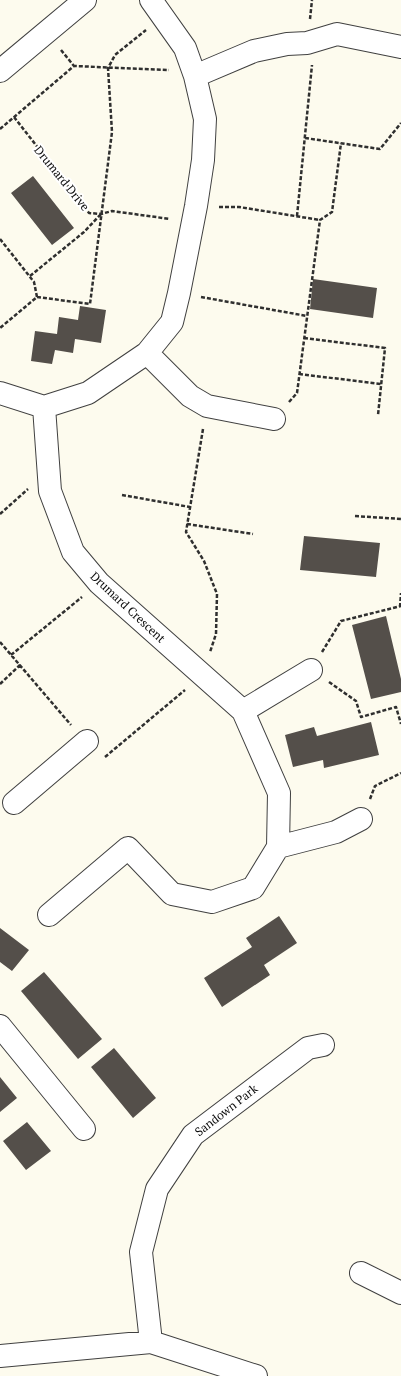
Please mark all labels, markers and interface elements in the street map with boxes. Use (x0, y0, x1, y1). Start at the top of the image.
street label: Drumard Drive (31, 142, 93, 214)
street label: Drumard Crescent (87, 568, 169, 646)
street label: Sandown Park (192, 1080, 261, 1139)

